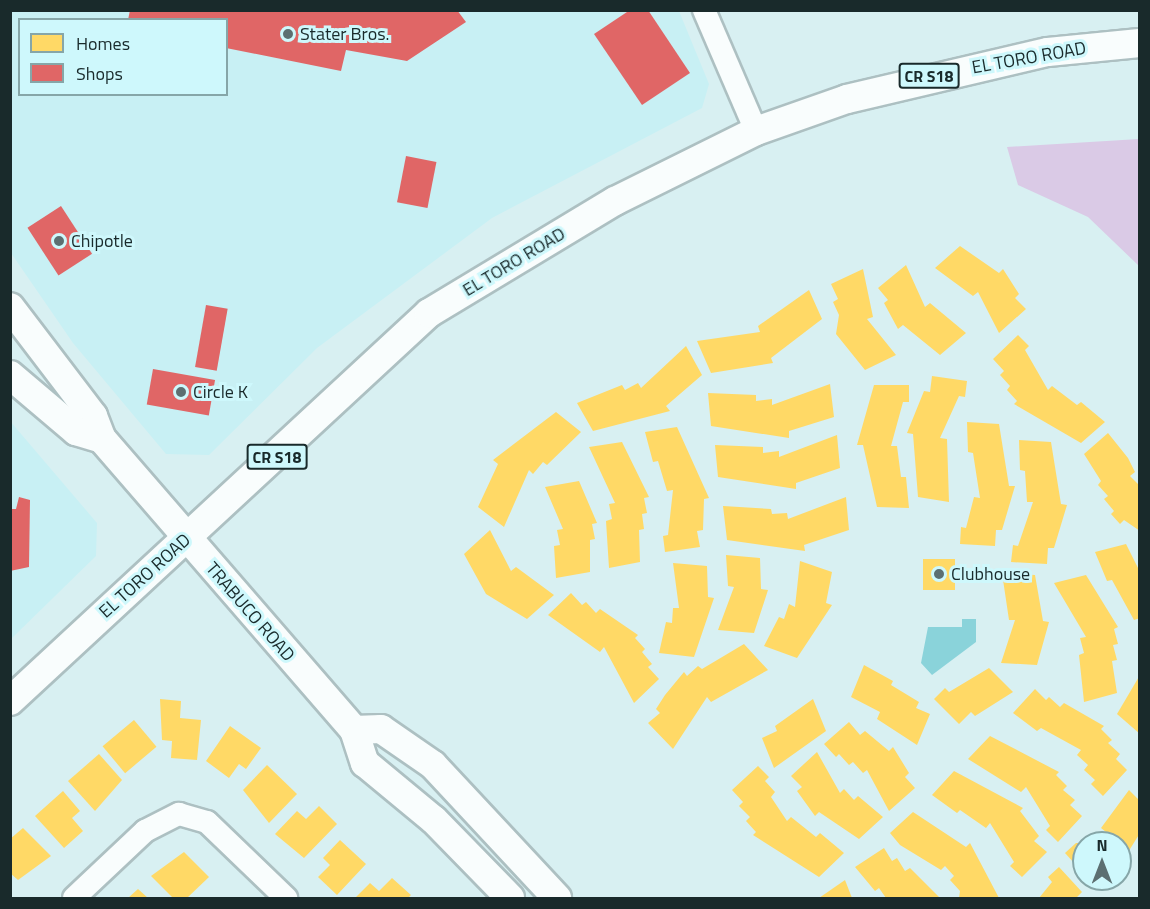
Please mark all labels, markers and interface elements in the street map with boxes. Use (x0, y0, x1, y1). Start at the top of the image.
legend (18, 18, 228, 96)
place label: Stater Bros. (300, 23, 389, 45)
marker: Stater Bros. (281, 27, 295, 41)
text: Homes (76, 30, 130, 57)
street label: EL TORO ROAD (970, 37, 1088, 79)
text: Shops (76, 60, 123, 87)
road number: CR S18 (898, 63, 960, 89)
street label: EL TORO ROAD (459, 223, 569, 301)
place label: Chipotle (71, 230, 133, 252)
marker: Chipotle (52, 234, 66, 248)
place label: Circle K (193, 381, 248, 403)
marker: Circle K (174, 385, 188, 399)
road number: CR S18 (246, 444, 308, 470)
street label: EL TORO ROAD (95, 529, 195, 623)
street label: TRABUCO ROAD (201, 558, 299, 666)
place label: Clubhouse (951, 563, 1030, 585)
marker: Clubhouse (932, 567, 946, 581)
north arrow (1072, 831, 1132, 891)
text: N (1096, 833, 1108, 857)

